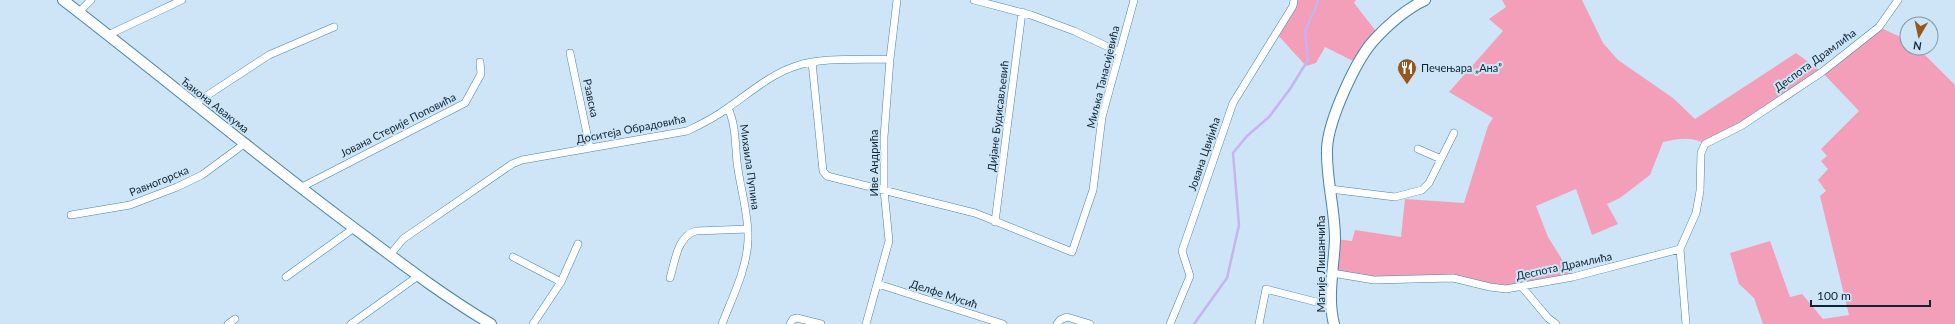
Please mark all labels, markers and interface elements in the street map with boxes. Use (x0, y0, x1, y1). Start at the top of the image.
north arrow (1899, 16, 1939, 56)
street label: Миљка Танасијевића (1083, 24, 1122, 130)
street label: Деспота Драмлића (1771, 26, 1858, 94)
text: N (1912, 39, 1923, 53)
restaurant icon: Печењара „Ана” (1396, 57, 1418, 85)
street label: Дијане Будисављевић (984, 60, 1011, 172)
place label: Печењара „Ана” (1421, 61, 1502, 74)
street label: Ђакона Авакума (179, 74, 252, 135)
street label: Рзавска (581, 78, 602, 118)
street label: Јована Стерије Поповића (338, 90, 458, 159)
street label: Доситеја Обрадовића (575, 112, 687, 146)
street label: Јована Цвијића (1185, 115, 1222, 192)
street label: Михаила Пупина (738, 123, 763, 211)
street label: Иве Андрића (867, 130, 880, 196)
street label: Равногорска (127, 163, 190, 198)
street label: Матије Лишанчића (1314, 215, 1327, 313)
street label: Деспота Драмлића (1515, 249, 1613, 282)
street label: Делфе Мусић (909, 276, 980, 311)
scale bar (1811, 282, 1930, 308)
text: 100 m (1817, 288, 1851, 303)

